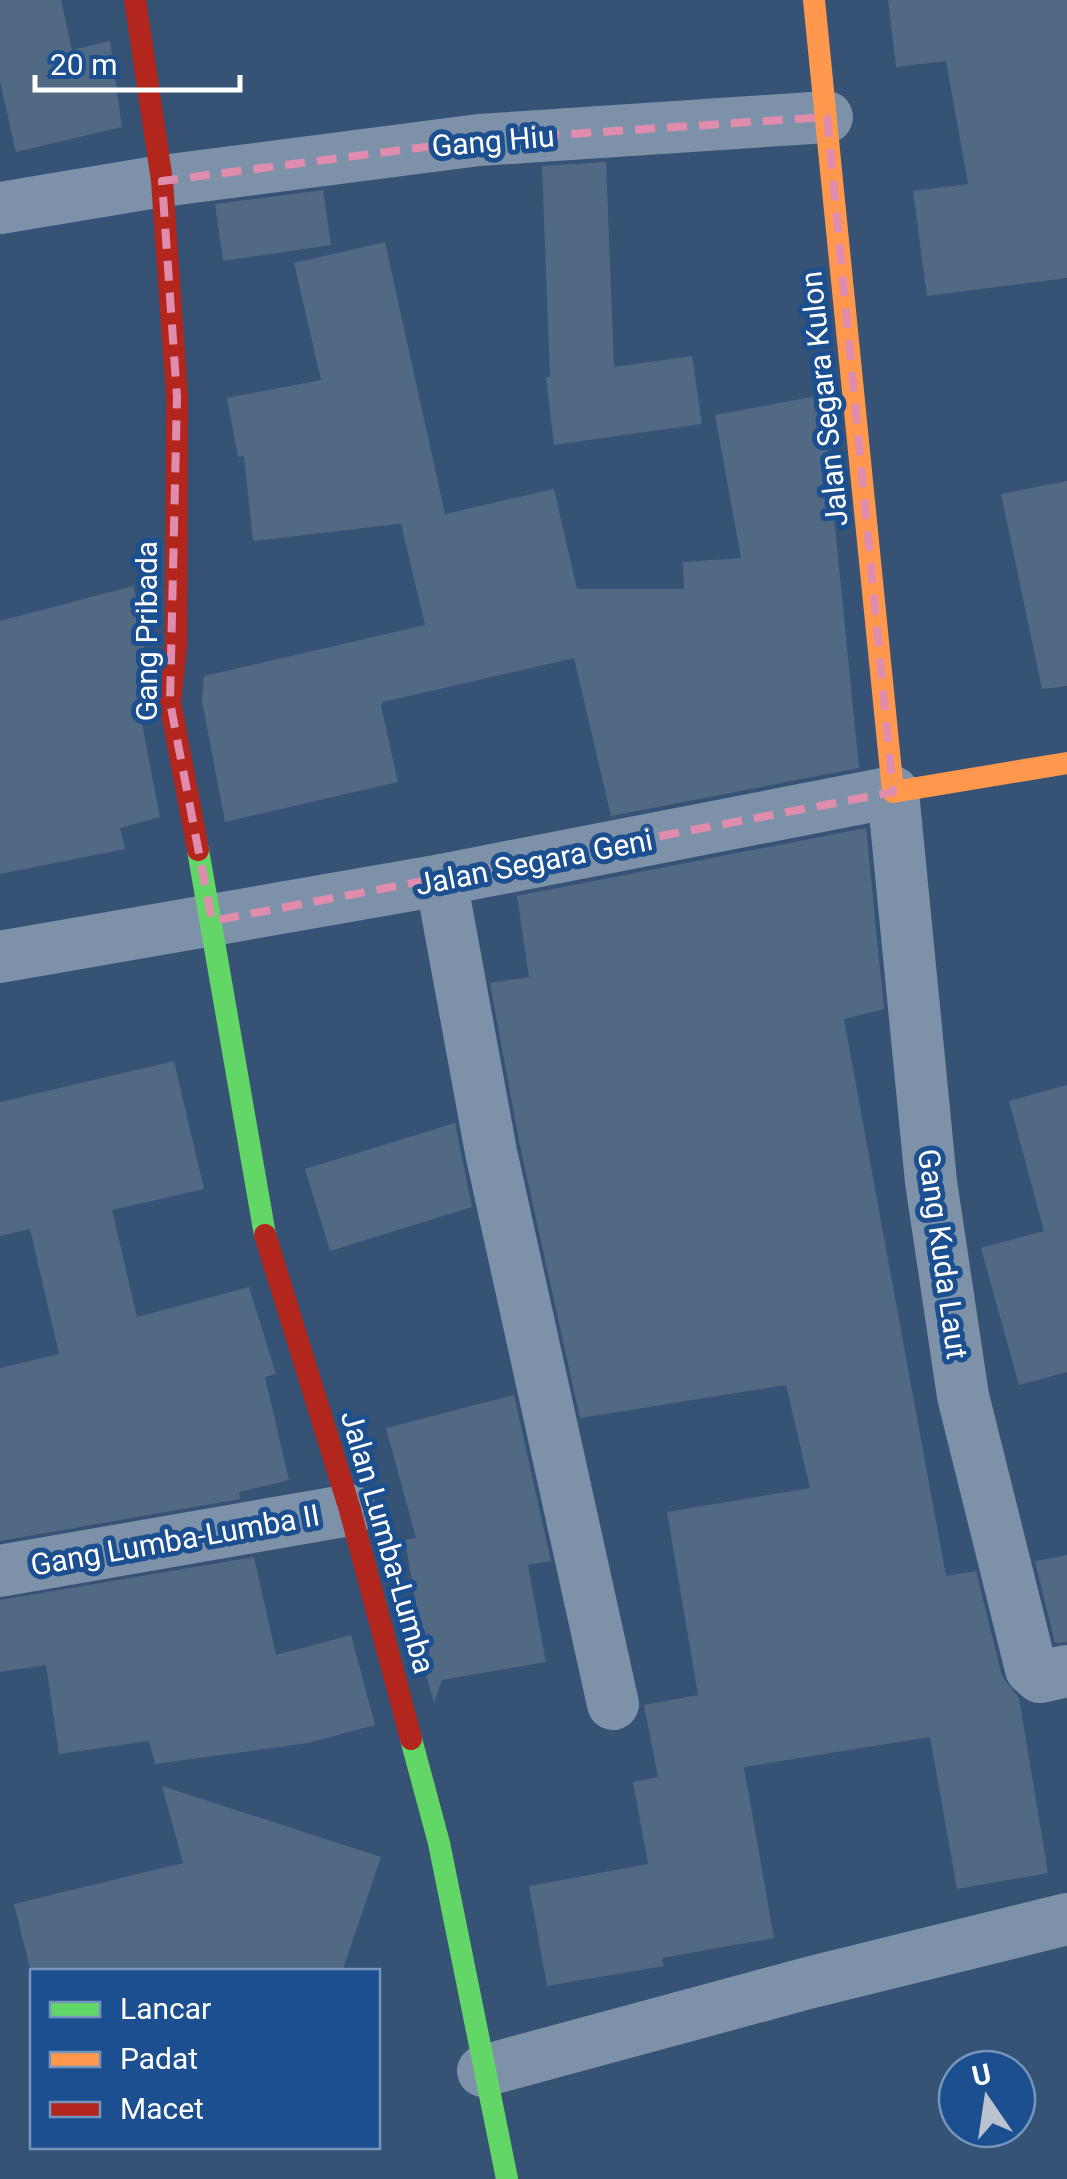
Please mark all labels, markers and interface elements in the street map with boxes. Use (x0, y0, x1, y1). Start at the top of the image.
scale bar (35, 30, 240, 92)
text: 20 m (50, 47, 117, 82)
street label: Gang Hiu (430, 118, 556, 164)
street label: Jalan Segara Kulon (793, 270, 855, 528)
street label: Gang Pribada (129, 541, 164, 721)
street label: Jalan Segara Geni (412, 822, 656, 902)
street label: Gang Kuda Laut (911, 1147, 975, 1361)
street label: Jalan Lumba-Lumba (334, 1407, 442, 1677)
street label: Gang Lumba-Lumba II (28, 1497, 322, 1583)
legend (30, 1969, 380, 2149)
text: Lancar (120, 1991, 211, 2026)
text: Padat (120, 2041, 198, 2076)
north arrow (937, 2049, 1037, 2149)
text: U (969, 2057, 994, 2093)
text: Macet (120, 2091, 204, 2126)

